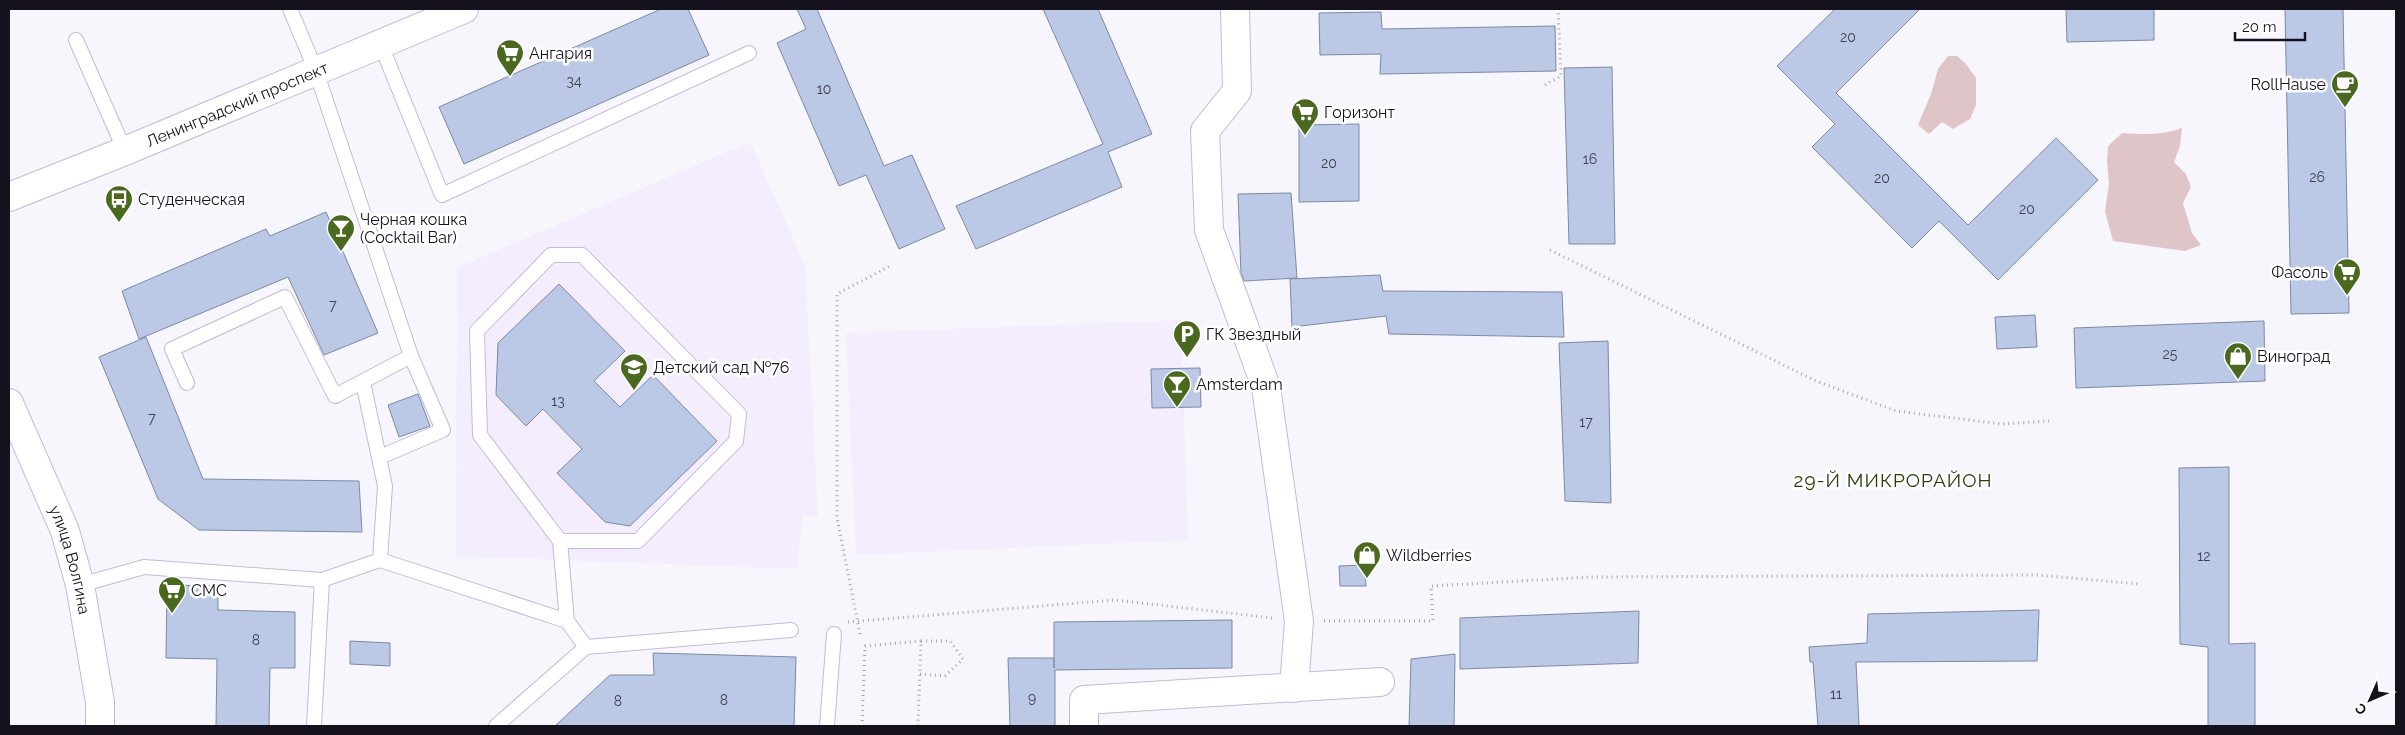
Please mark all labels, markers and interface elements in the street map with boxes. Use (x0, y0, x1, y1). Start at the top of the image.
scale bar (2235, 10, 2305, 42)
text: 20 m (2242, 18, 2277, 36)
house number: 20 (1840, 29, 1856, 45)
supermarket icon: Ангария (495, 38, 525, 77)
place label: Ангария (529, 44, 592, 63)
street label: Ленинградский проспект (143, 58, 331, 151)
cafe icon: RollHause (2330, 69, 2360, 108)
house number: 34 (566, 73, 582, 89)
place label: RollHause (2251, 75, 2326, 94)
house number: 10 (817, 81, 831, 97)
supermarket icon: Горизонт (1290, 97, 1320, 136)
place label: Горизонт (1324, 103, 1395, 122)
house number: 16 (1583, 151, 1597, 167)
house number: 20 (1321, 155, 1337, 171)
house number: 26 (2309, 169, 2325, 185)
house number: 20 (1874, 170, 1890, 186)
bus stop icon: Студенческая (104, 184, 134, 223)
place label: Студенческая (138, 190, 245, 209)
house number: 20 (2019, 201, 2035, 217)
place label: Черная кошка (Cocktail Bar) (360, 210, 467, 247)
bar icon: Черная кошка (Cocktail Bar) (326, 213, 356, 252)
supermarket icon: Фасоль (2332, 257, 2362, 296)
place label: Фасоль (2271, 263, 2328, 282)
house number: 7 (329, 297, 337, 313)
parking icon: ГК Звездный (1172, 319, 1202, 358)
place label: ГК Звездный (1206, 325, 1301, 344)
shop icon: Виноград (2223, 341, 2253, 380)
house number: 25 (2163, 346, 2178, 362)
place label: Виноград (2257, 347, 2330, 366)
school or university icon: Детский сад №76 (619, 352, 649, 391)
place label: Детский сад №76 (653, 358, 790, 377)
bar icon: Amsterdam (1162, 369, 1192, 408)
place label: Amsterdam (1196, 375, 1283, 394)
house number: 13 (551, 393, 565, 409)
house number: 7 (148, 410, 156, 426)
house number: 17 (1579, 414, 1593, 430)
district label: 29-Й МИКРОРАЙОН (1793, 469, 1993, 491)
street label: улица Волгина (45, 503, 94, 616)
shop icon: Wildberries (1352, 540, 1382, 579)
place label: Wildberries (1386, 546, 1472, 565)
house number: 12 (2197, 548, 2211, 564)
supermarket icon: СМС (157, 575, 187, 614)
place label: СМС (191, 581, 227, 600)
house number: 8 (252, 632, 260, 648)
north arrow (2345, 675, 2395, 725)
house number: 11 (1830, 686, 1842, 702)
house number: 9 (1028, 690, 1036, 706)
house number: 8 (720, 692, 728, 708)
house number: 8 (614, 693, 622, 709)
text: С (2351, 700, 2370, 718)

